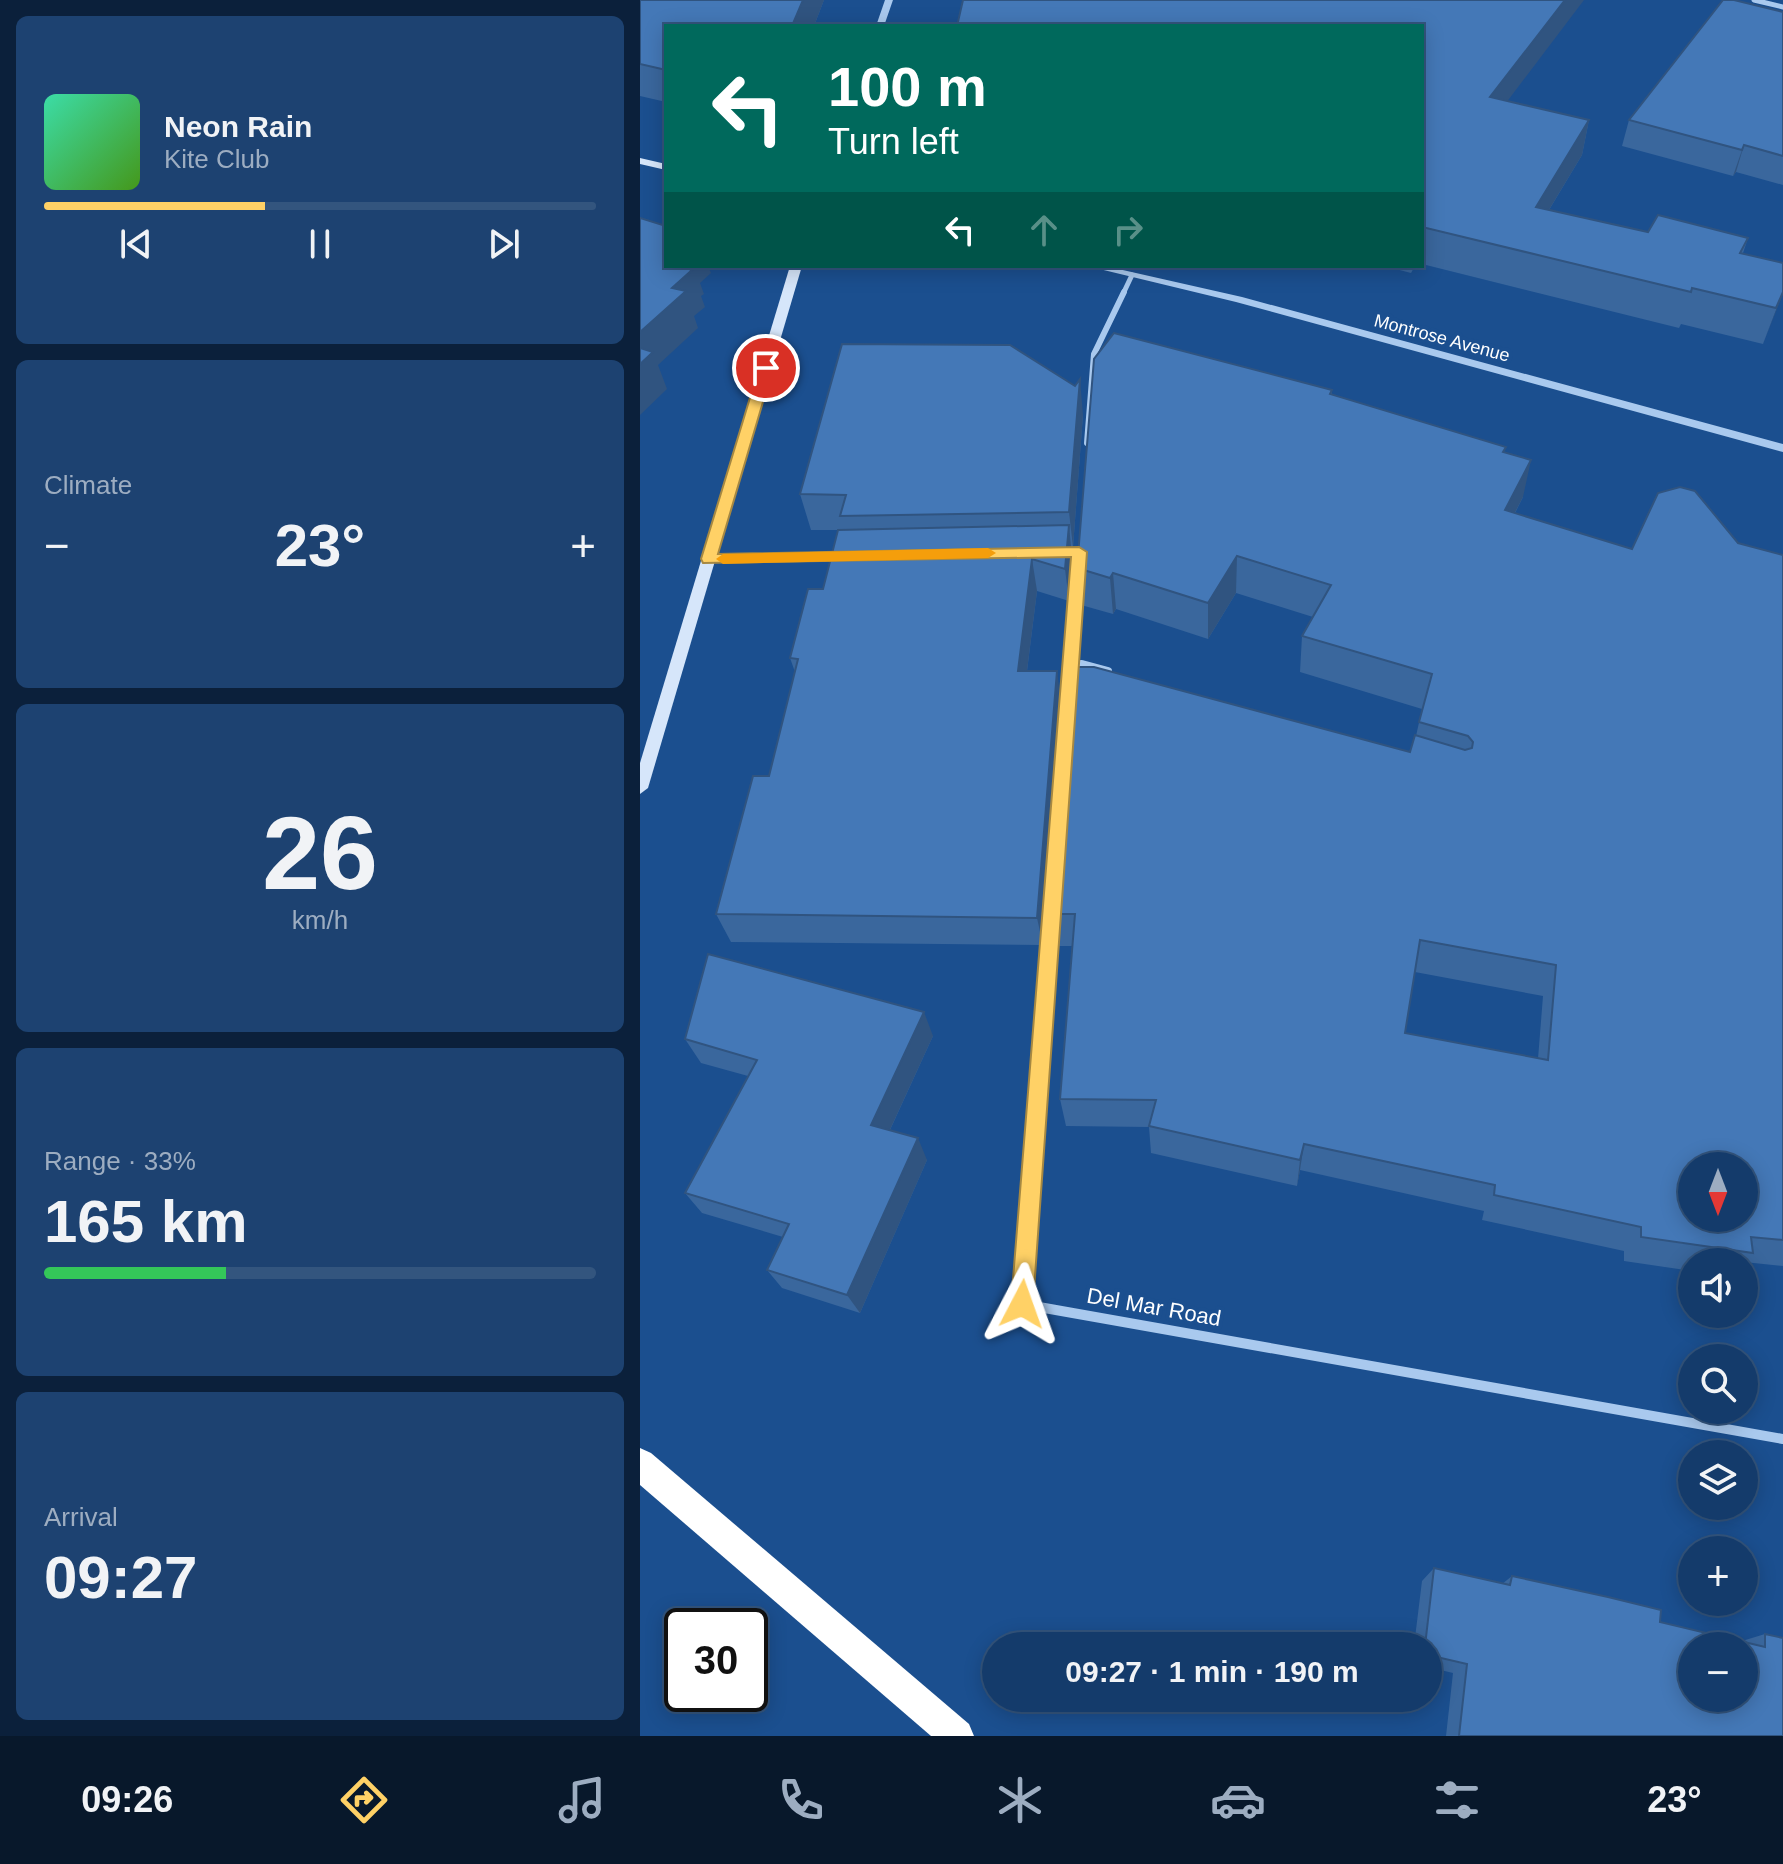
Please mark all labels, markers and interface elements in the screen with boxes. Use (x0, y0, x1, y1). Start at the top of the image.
text: 100 m (828, 55, 987, 118)
icon: left (696, 56, 800, 160)
text: Neon Rain (164, 110, 312, 143)
text: Turn left (828, 121, 959, 162)
text: Kite Club (164, 144, 270, 174)
icon: left (938, 208, 982, 252)
icon: ahead (1022, 208, 1066, 252)
icon: right (1106, 208, 1150, 252)
icon: previous (114, 222, 158, 266)
icon: pause (298, 222, 342, 266)
icon: next (482, 222, 526, 266)
street label: Montrose Avenue (1372, 310, 1512, 366)
pin (732, 334, 800, 402)
icon: arrive (744, 346, 788, 390)
text: Climate (44, 470, 132, 500)
text: 23° (275, 512, 365, 579)
text: − (44, 521, 70, 570)
text: + (570, 521, 596, 570)
text: 26 (262, 795, 378, 911)
text: km/h (292, 905, 348, 935)
text: Range · 33% (44, 1146, 196, 1176)
north arrow (1678, 1152, 1758, 1232)
map controls (1678, 1152, 1758, 1712)
text: 165 km (44, 1188, 248, 1255)
button: sound (1678, 1248, 1758, 1328)
position arrow (980, 1262, 1064, 1346)
street label: Del Mar Road (1085, 1283, 1223, 1331)
button: search (1678, 1344, 1758, 1424)
button: layers (1678, 1440, 1758, 1520)
text: Arrival (44, 1502, 118, 1532)
button: + (1678, 1536, 1758, 1616)
text: 09:27 (44, 1544, 197, 1611)
speed limit sign: 30 (664, 1608, 768, 1712)
button: − (1678, 1632, 1758, 1712)
text: 09:27 · 1 min · 190 m (1065, 1655, 1359, 1688)
icon: directions (336, 1772, 392, 1828)
icon: music (554, 1772, 610, 1828)
icon: phone (773, 1772, 829, 1828)
icon: climate (992, 1772, 1048, 1828)
icon: car (1210, 1772, 1266, 1828)
icon: filters (1429, 1772, 1485, 1828)
text: 09:26 (81, 1779, 173, 1820)
text: 23° (1647, 1779, 1702, 1820)

